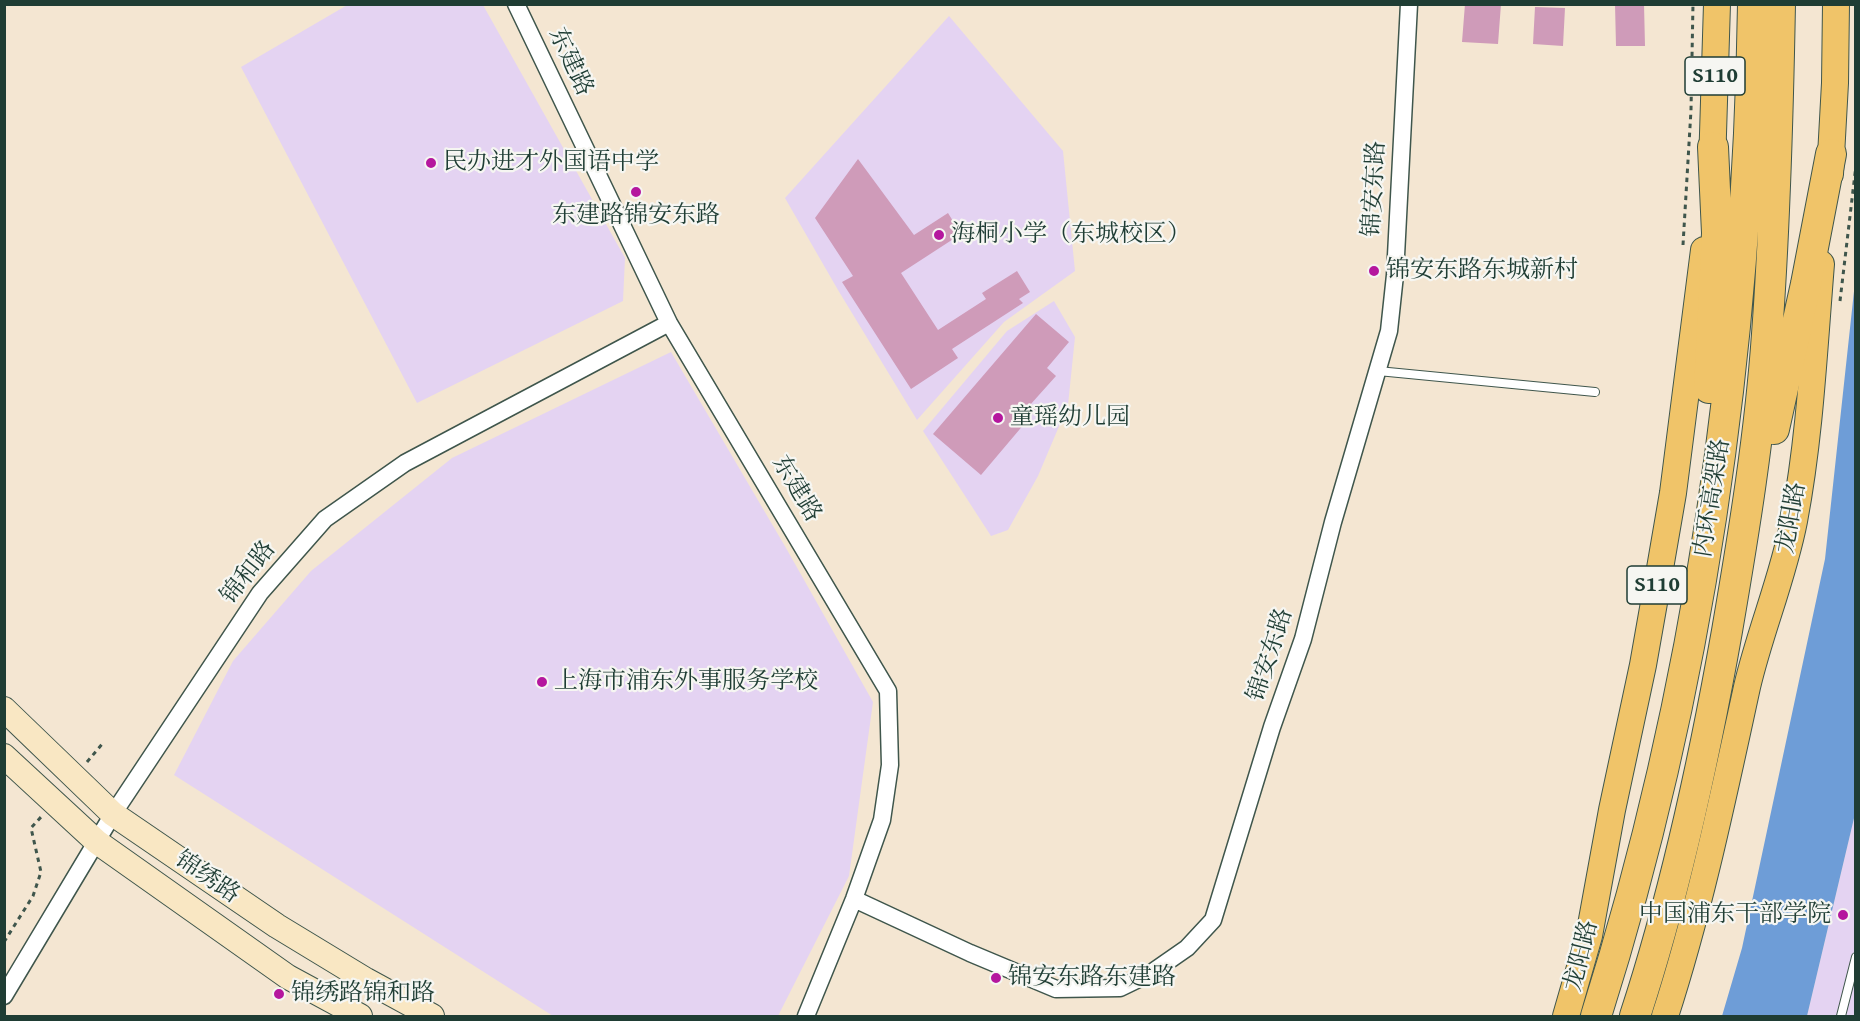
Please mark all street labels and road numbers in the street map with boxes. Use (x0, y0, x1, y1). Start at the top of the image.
street label: 东建路 (542, 23, 598, 101)
road number: S110 (1685, 57, 1745, 95)
street label: 锦安东路 (1358, 140, 1392, 238)
street label: 内环高架路 (1689, 436, 1737, 560)
street label: 东建路 (765, 451, 827, 527)
street label: 龙阳路 (1772, 480, 1812, 556)
street label: 锦和路 (215, 536, 283, 610)
road number: S110 (1627, 566, 1687, 604)
street label: 锦安东路 (1242, 605, 1300, 705)
street label: 锦绣路 (169, 846, 245, 910)
street label: 龙阳路 (1559, 918, 1605, 994)

